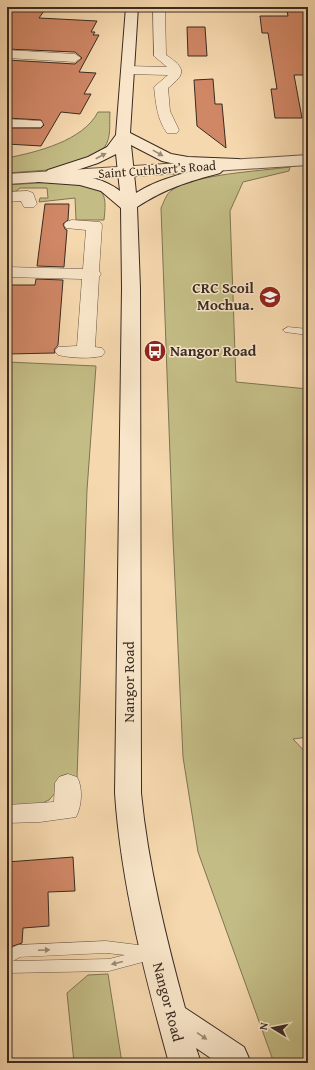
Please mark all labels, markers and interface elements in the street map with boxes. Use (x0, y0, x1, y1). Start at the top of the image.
one-way arrow (152, 150, 164, 156)
one-way arrow (96, 152, 107, 159)
street label: Saint Cuthbert’s Road (98, 156, 217, 183)
place label: CRC Scoil Mochua. (192, 277, 254, 315)
school or university icon: CRC Scoil Mochua. (257, 284, 283, 310)
bus stop icon: Nangor Road (142, 338, 168, 364)
place label: Nangor Road (170, 340, 257, 361)
street label: Nangor Road (118, 641, 139, 723)
one-way arrow (38, 946, 50, 953)
one-way arrow (111, 960, 124, 966)
street label: Nangor Road (148, 960, 189, 1044)
north arrow (253, 1008, 293, 1048)
text: N (255, 1021, 272, 1031)
one-way arrow (197, 1032, 207, 1040)

